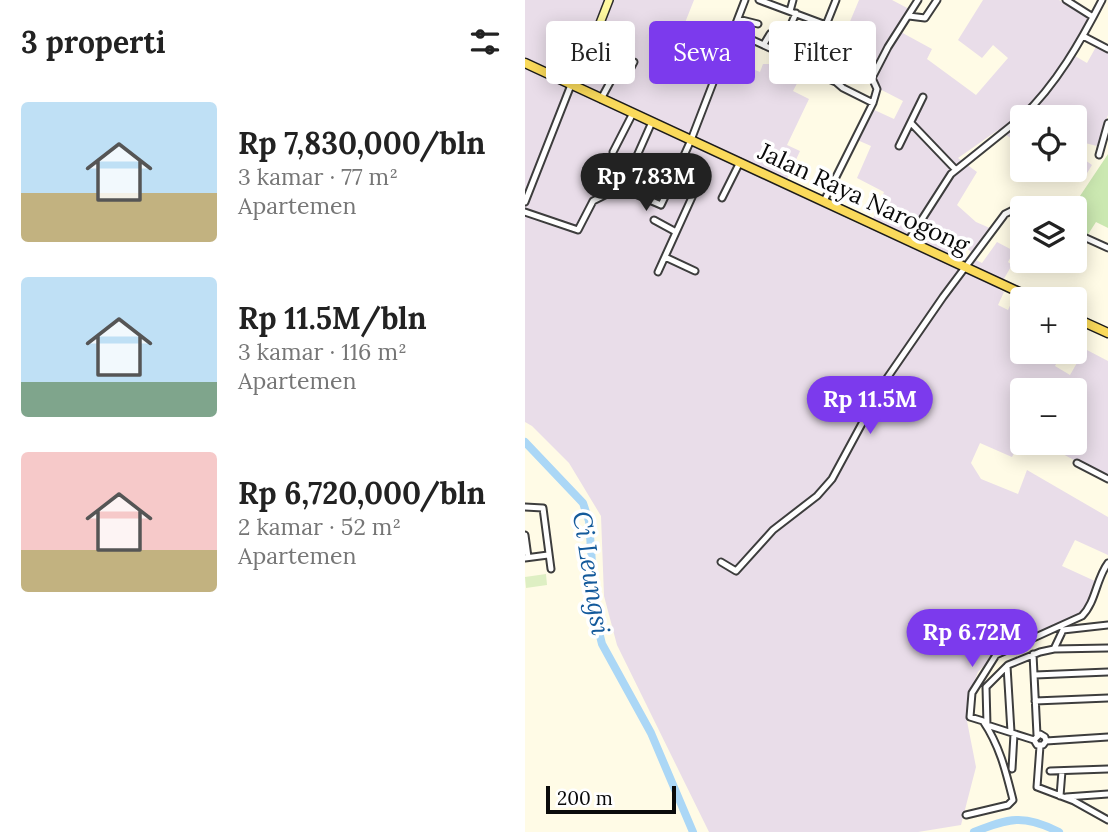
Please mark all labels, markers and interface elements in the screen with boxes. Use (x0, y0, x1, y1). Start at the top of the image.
chip: Beli (546, 21, 635, 84)
chip: Sewa (649, 21, 755, 84)
chip: Filter (769, 21, 876, 84)
text: 3 properti (21, 23, 166, 61)
icon: filters (466, 23, 504, 61)
map controls (1010, 105, 1087, 455)
button: locate (1010, 105, 1087, 182)
text: Rp 7,830,000/bln (238, 124, 485, 162)
icon: home (77, 130, 161, 214)
street label: Jalan Raya Narogong (753, 135, 975, 261)
pin: Rp 7.83M (574, 154, 718, 213)
text: Rp 7.83M (597, 161, 695, 190)
text: 3 kamar · 77 m² (238, 162, 398, 191)
text: Apartemen (238, 191, 356, 220)
button: layers (1010, 196, 1087, 273)
button: + (1010, 287, 1087, 364)
text: Rp 11.5M/bln (238, 299, 427, 337)
icon: home (77, 305, 161, 389)
text: 3 kamar · 116 m² (238, 337, 407, 366)
text: Apartemen (238, 366, 356, 395)
pin: Rp 11.5M (798, 376, 942, 436)
button: − (1010, 378, 1087, 455)
text: Rp 11.5M (823, 384, 917, 413)
text: Rp 6,720,000/bln (238, 474, 486, 512)
icon: home (77, 480, 161, 564)
water label: Ci Leungsi (566, 509, 618, 638)
text: 2 kamar · 52 m² (238, 512, 401, 541)
text: Apartemen (238, 541, 356, 570)
pin: Rp 6.72M (900, 610, 1044, 669)
text: Rp 6.72M (923, 617, 1021, 646)
scale bar (546, 783, 675, 815)
text: 200 m (557, 786, 613, 810)

